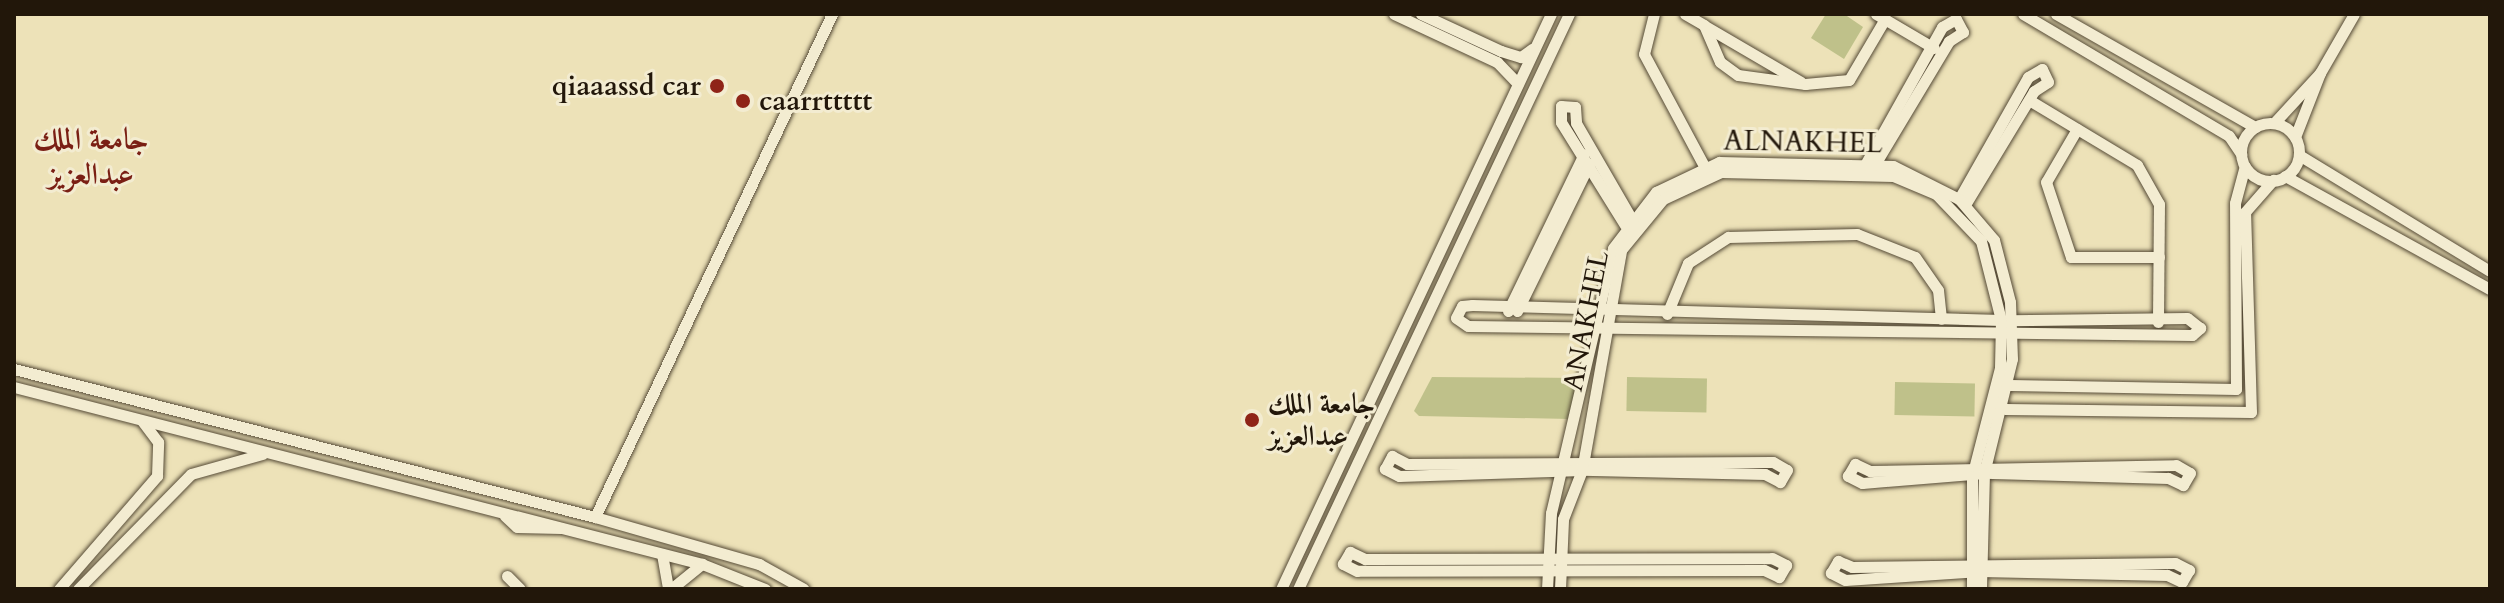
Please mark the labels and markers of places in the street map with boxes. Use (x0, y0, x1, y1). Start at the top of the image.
place label: qiaaassd car (551, 69, 701, 103)
marker: qiaaassd car (708, 77, 726, 95)
place label: caarrttttt (759, 84, 872, 118)
marker: caarrttttt (734, 92, 752, 110)
place label: جامعة الملك عبدالعزيز (1268, 387, 1375, 453)
marker: جامعة الملك عبدالعزيز (1243, 411, 1261, 429)

